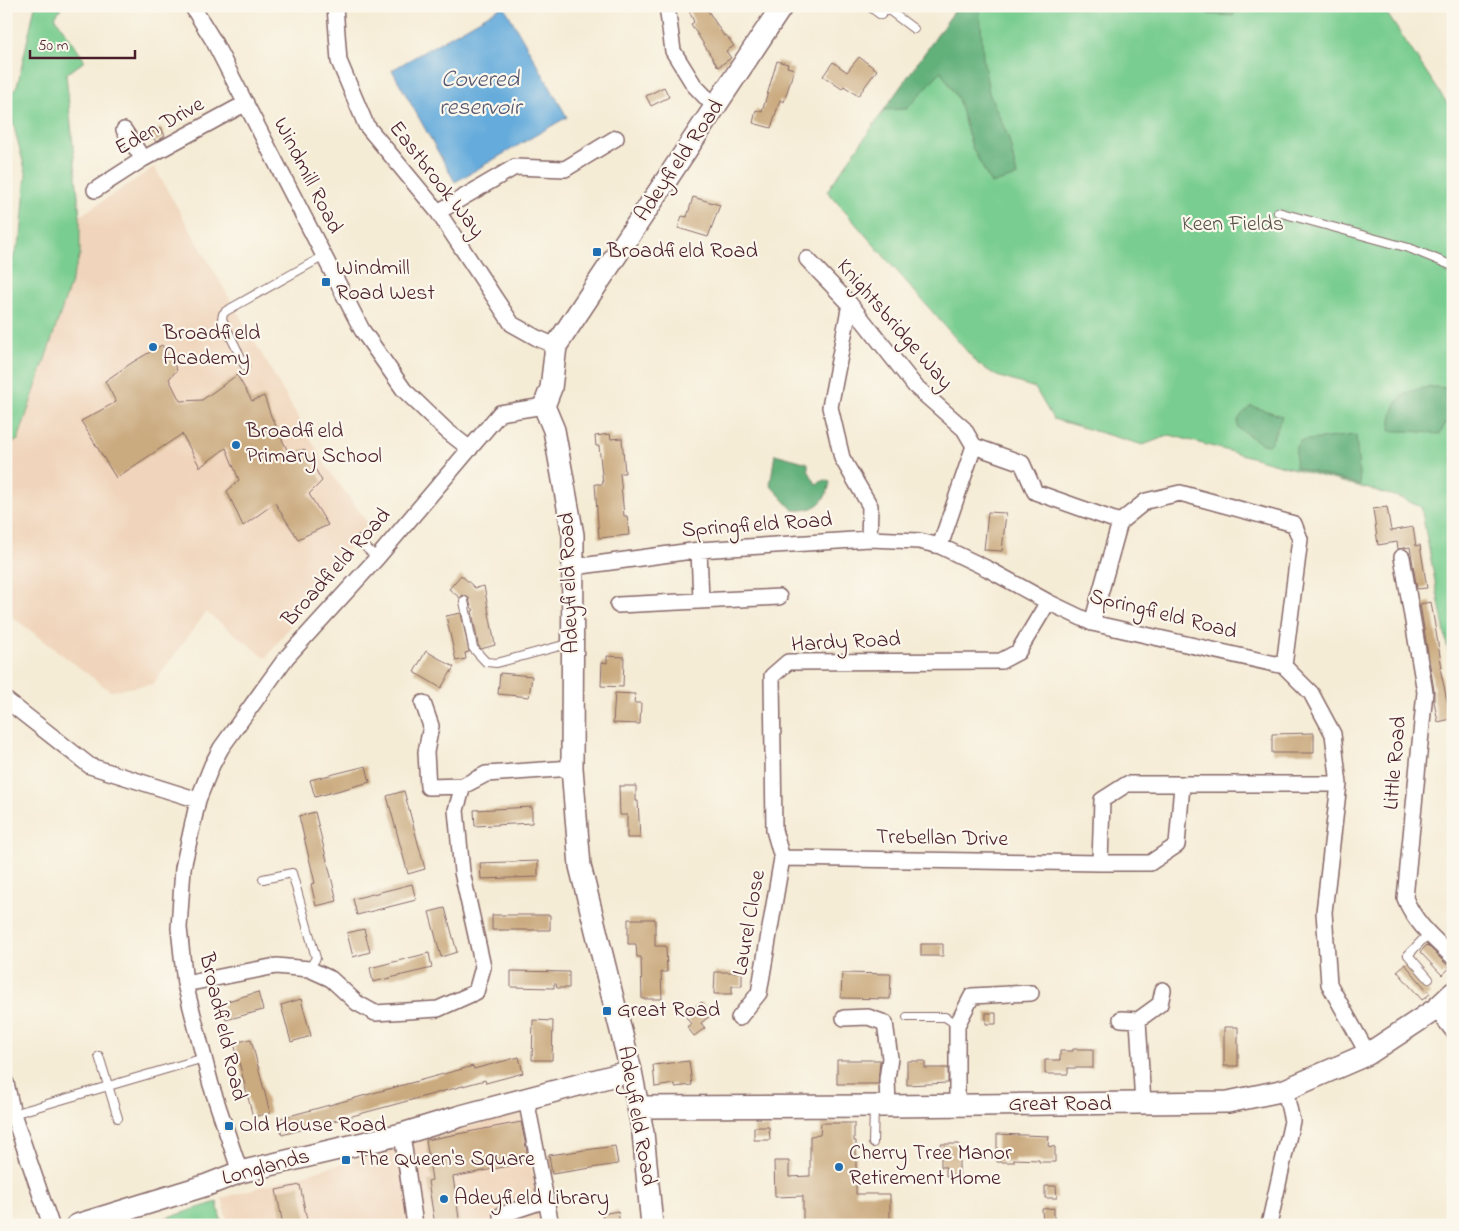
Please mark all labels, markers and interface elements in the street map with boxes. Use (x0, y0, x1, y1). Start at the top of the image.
scale bar (30, 28, 135, 60)
text: 50 m (38, 35, 69, 57)
water label: Covered reservoir (439, 63, 524, 126)
street label: Eden Drive (109, 89, 211, 165)
street label: Adeyfield Road (627, 93, 734, 229)
street label: Windmill Road (264, 112, 350, 240)
street label: Eastbrook Way (379, 115, 492, 246)
park label: Keen Fields (1182, 209, 1284, 241)
place label: Broadfield Road (606, 236, 758, 268)
marker: Broadfield Road (591, 246, 603, 258)
street label: Knightsbridge Way (827, 252, 960, 398)
place label: Windmill Road West (336, 253, 435, 310)
marker: Windmill Road West (320, 276, 332, 288)
place label: Broadfield Academy (162, 318, 260, 376)
marker: Broadfield Academy (147, 341, 159, 353)
place label: Broadfield Primary School (245, 416, 382, 474)
marker: Broadfield Primary School (230, 439, 242, 451)
street label: Broadfield Road (274, 501, 399, 635)
street label: Springfield Road (681, 505, 834, 548)
street label: Adeyfield Road (552, 512, 589, 654)
street label: Springfield Road (1086, 581, 1240, 650)
street label: Hardy Road (791, 624, 902, 663)
street label: Little Road (1376, 715, 1416, 811)
street label: Trebellan Drive (876, 822, 1009, 856)
street label: Laurel Close (725, 868, 775, 978)
street label: Broadfield Road (189, 949, 255, 1104)
place label: Great Road (617, 995, 720, 1027)
marker: Great Road (601, 1005, 613, 1017)
street label: Adeyfield Road (607, 1044, 664, 1189)
street label: Great Road (1008, 1089, 1112, 1121)
place label: Old House Road (239, 1110, 386, 1142)
marker: Old House Road (223, 1120, 235, 1132)
place label: Cherry Tree Manor Retirement Home (849, 1138, 1012, 1195)
street label: Longlands (219, 1141, 314, 1196)
place label: The Queen's Square (356, 1144, 535, 1176)
marker: The Queen's Square (340, 1154, 352, 1166)
marker: Cherry Tree Manor Retirement Home (833, 1161, 845, 1173)
place label: Adeyfield Library (454, 1183, 609, 1216)
marker: Adeyfield Library (438, 1193, 450, 1205)

